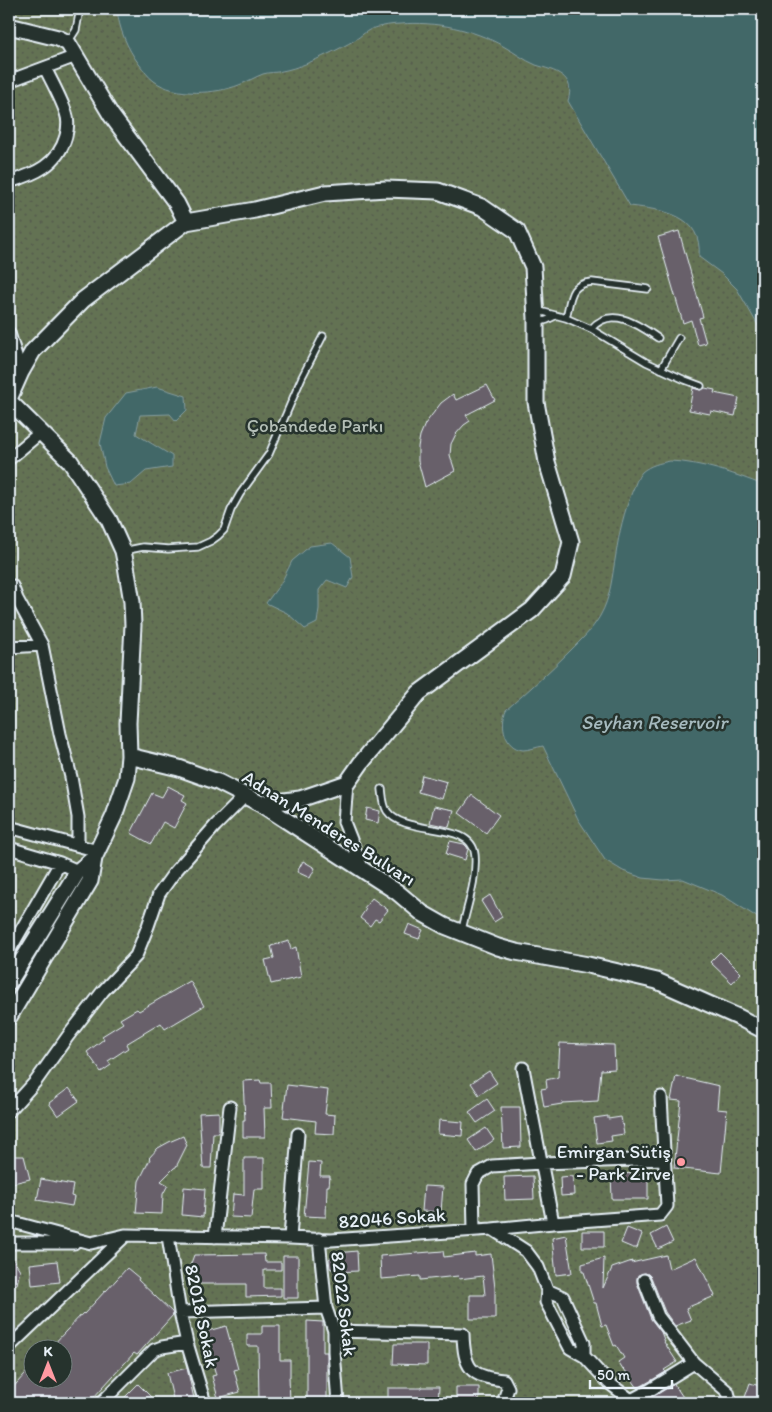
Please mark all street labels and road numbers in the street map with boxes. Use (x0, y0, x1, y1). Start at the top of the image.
street label: Adnan Menderes Bulvarı (238, 765, 420, 891)
street label: 82046 Sokak (338, 1203, 447, 1233)
street label: 82022 Sokak (326, 1250, 362, 1358)
street label: 82018 Sokak (180, 1262, 224, 1370)

